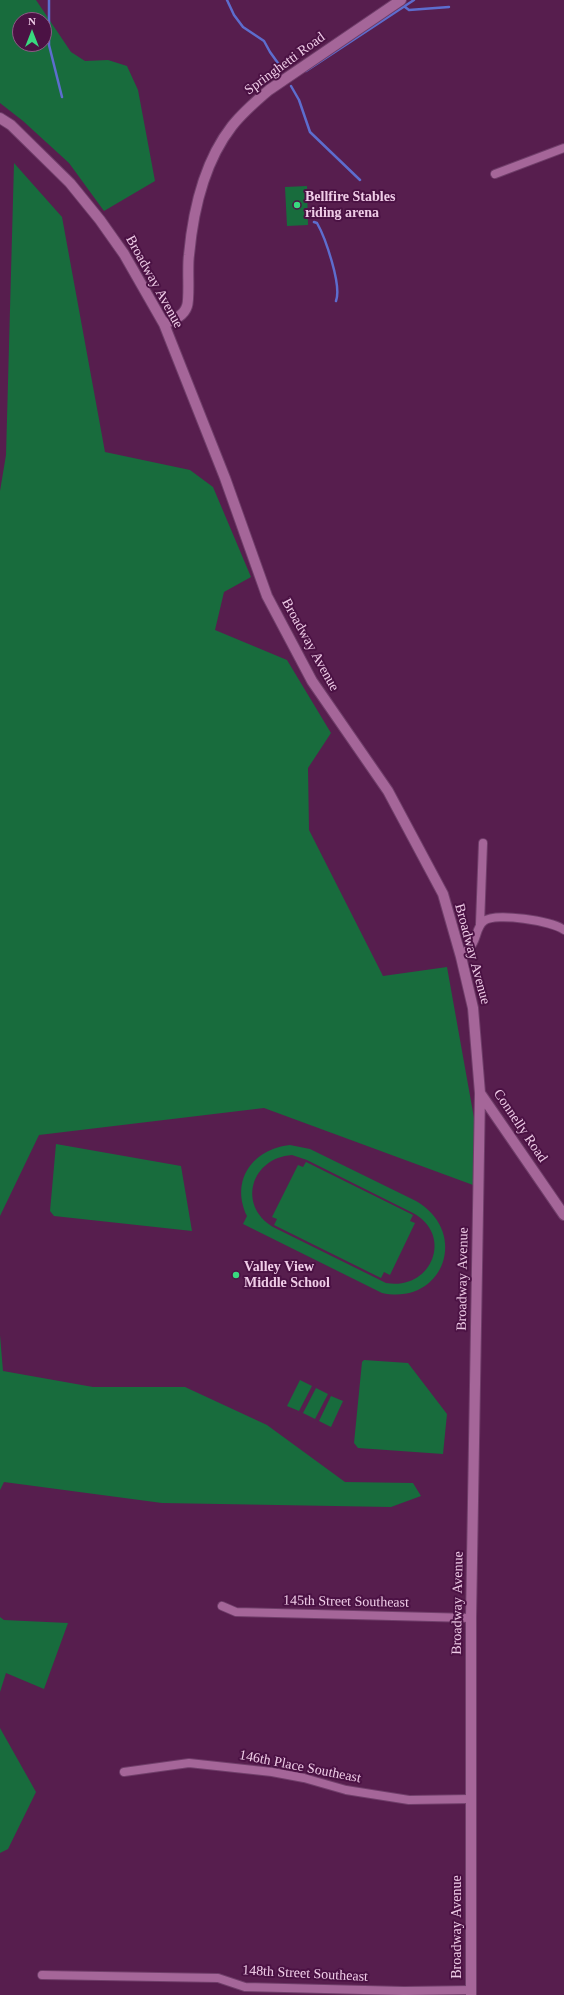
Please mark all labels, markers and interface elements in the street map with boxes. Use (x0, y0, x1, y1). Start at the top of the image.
north arrow (12, 12, 52, 52)
text: N (28, 15, 36, 27)
street label: Springhetti Road (242, 29, 328, 99)
place label: Bellfire Stables riding arena (305, 189, 395, 222)
marker: Bellfire Stables riding arena (292, 200, 302, 210)
street label: Broadway Avenue (122, 233, 186, 331)
street label: Broadway Avenue (278, 596, 342, 694)
street label: Broadway Avenue (450, 902, 494, 1006)
street label: Connelly Road (489, 1086, 551, 1166)
street label: Broadway Avenue (454, 1227, 472, 1331)
place label: Valley View Middle School (244, 1259, 330, 1292)
marker: Valley View Middle School (231, 1270, 241, 1280)
street label: Broadway Avenue (449, 1551, 467, 1655)
street label: 145th Street Southeast (283, 1593, 409, 1611)
street label: 146th Place Southeast (238, 1747, 362, 1787)
street label: Broadway Avenue (449, 1875, 465, 1979)
street label: 148th Street Southeast (242, 1962, 368, 1986)

